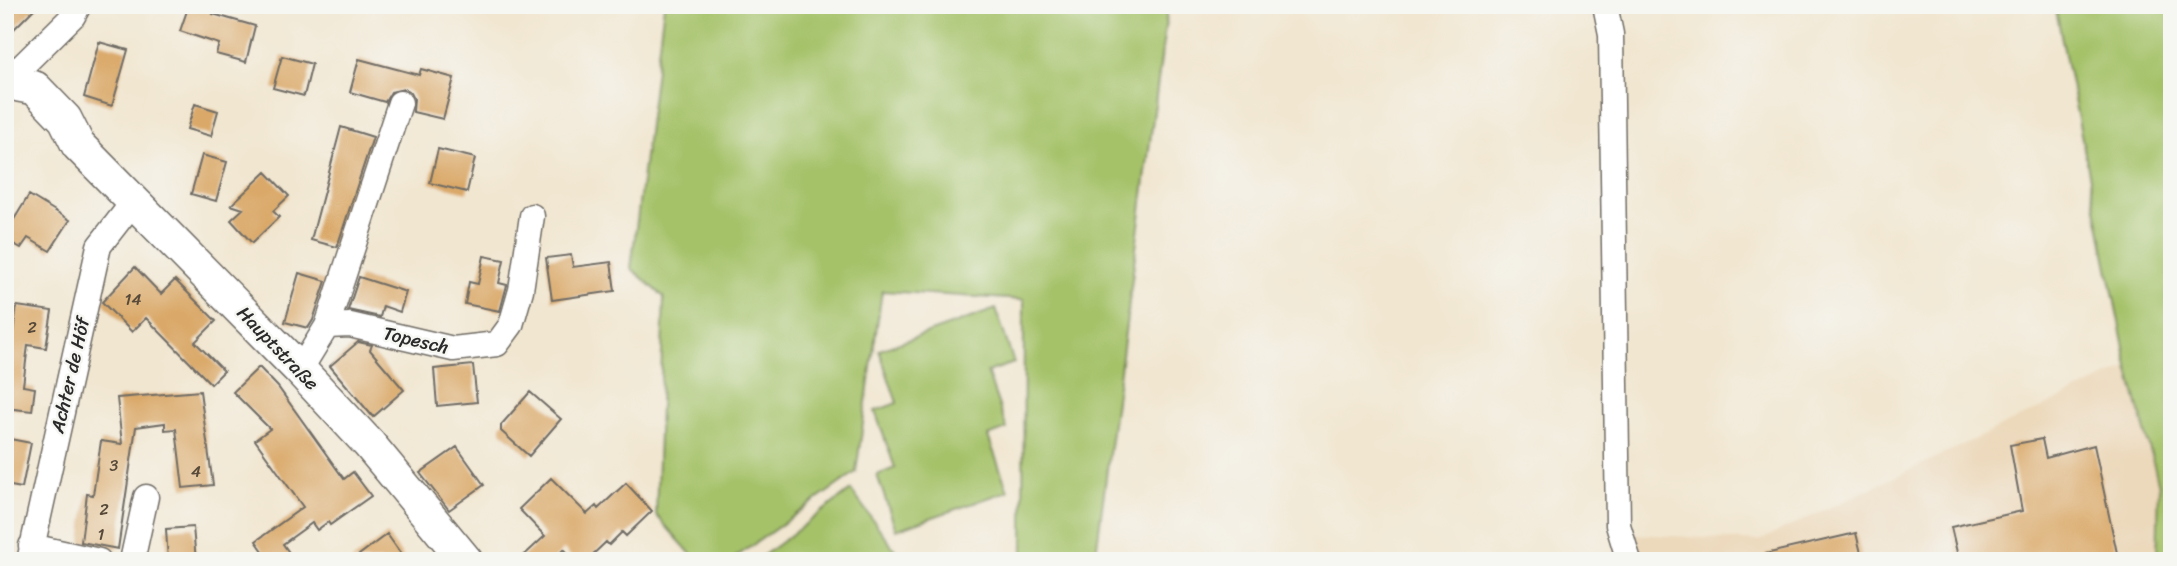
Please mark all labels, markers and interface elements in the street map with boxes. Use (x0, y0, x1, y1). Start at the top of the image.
house number: 14 (125, 285, 141, 314)
street label: Hauptstraße (229, 298, 327, 398)
street label: Achter de Höf (40, 312, 100, 437)
house number: 2 (27, 313, 37, 342)
street label: Topesch (380, 316, 452, 364)
house number: 3 (110, 451, 119, 480)
house number: 4 (191, 457, 201, 486)
house number: 2 (99, 495, 109, 524)
house number: 1 (98, 520, 105, 549)

